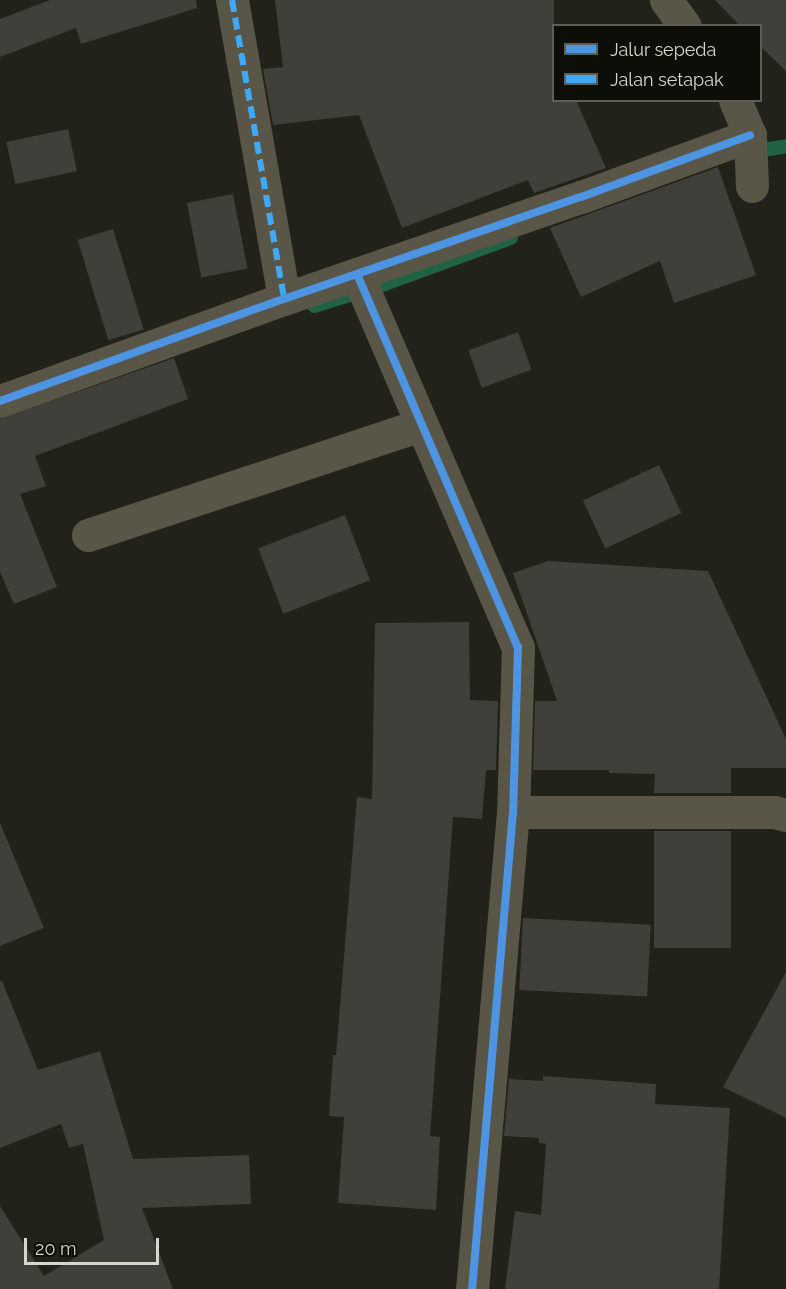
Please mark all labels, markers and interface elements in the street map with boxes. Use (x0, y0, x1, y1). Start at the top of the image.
legend (552, 24, 762, 102)
text: Jalur sepeda (610, 39, 716, 60)
text: Jalan setapak (610, 69, 724, 90)
scale bar (27, 1226, 162, 1264)
text: 20 m (35, 1238, 77, 1259)

